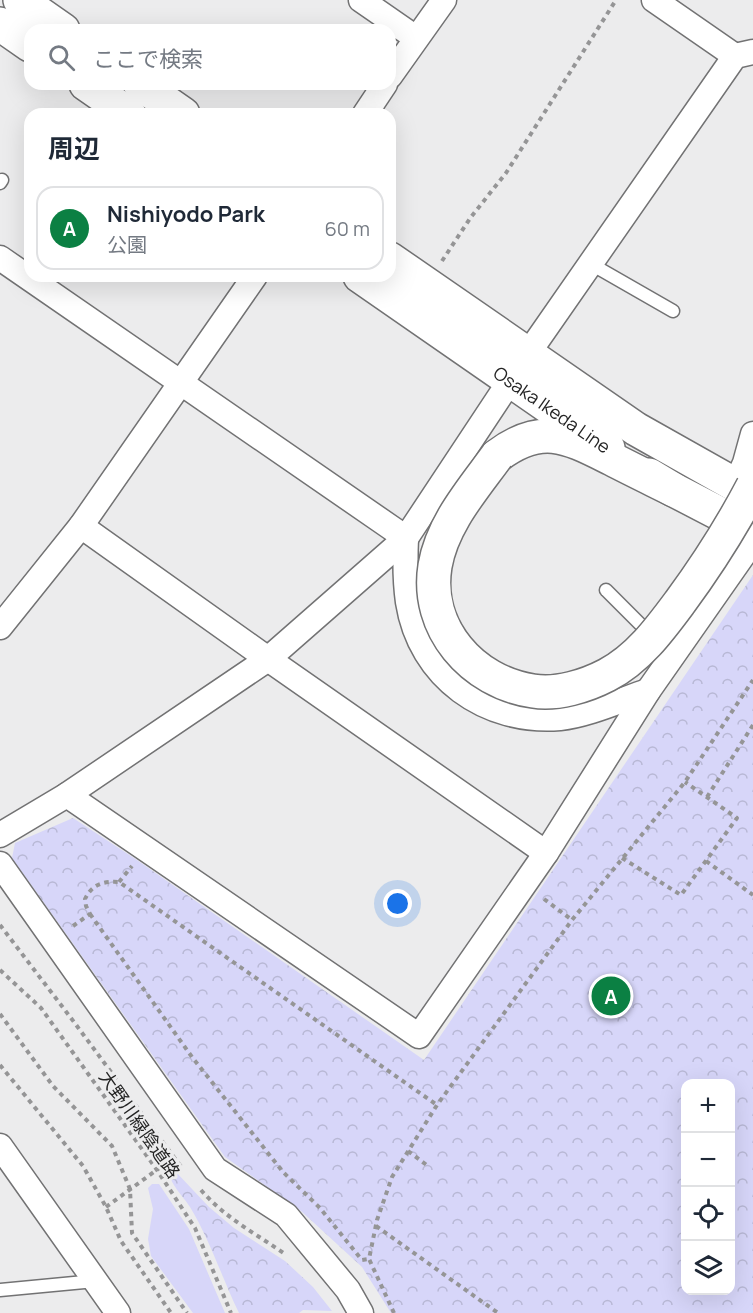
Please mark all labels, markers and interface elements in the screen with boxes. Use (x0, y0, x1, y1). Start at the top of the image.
search box (24, 24, 396, 90)
icon: search (45, 41, 78, 74)
text: ここで検索 (93, 44, 203, 74)
text: 周辺 (48, 130, 100, 166)
text: Nishiyodo Park (107, 199, 265, 229)
text: A (63, 215, 76, 242)
text: 60 m (324, 215, 370, 242)
text: 公園 (107, 231, 147, 258)
street label: Osaka Ikeda Line (489, 360, 616, 458)
your location (383, 889, 412, 918)
pin: A (592, 974, 630, 1018)
street label: 大野川緑陰道路 (94, 1066, 186, 1182)
map controls (681, 1079, 735, 1295)
button: + (681, 1079, 735, 1133)
button: − (681, 1133, 735, 1187)
button: locate (681, 1187, 735, 1241)
button: layers (681, 1241, 735, 1295)

